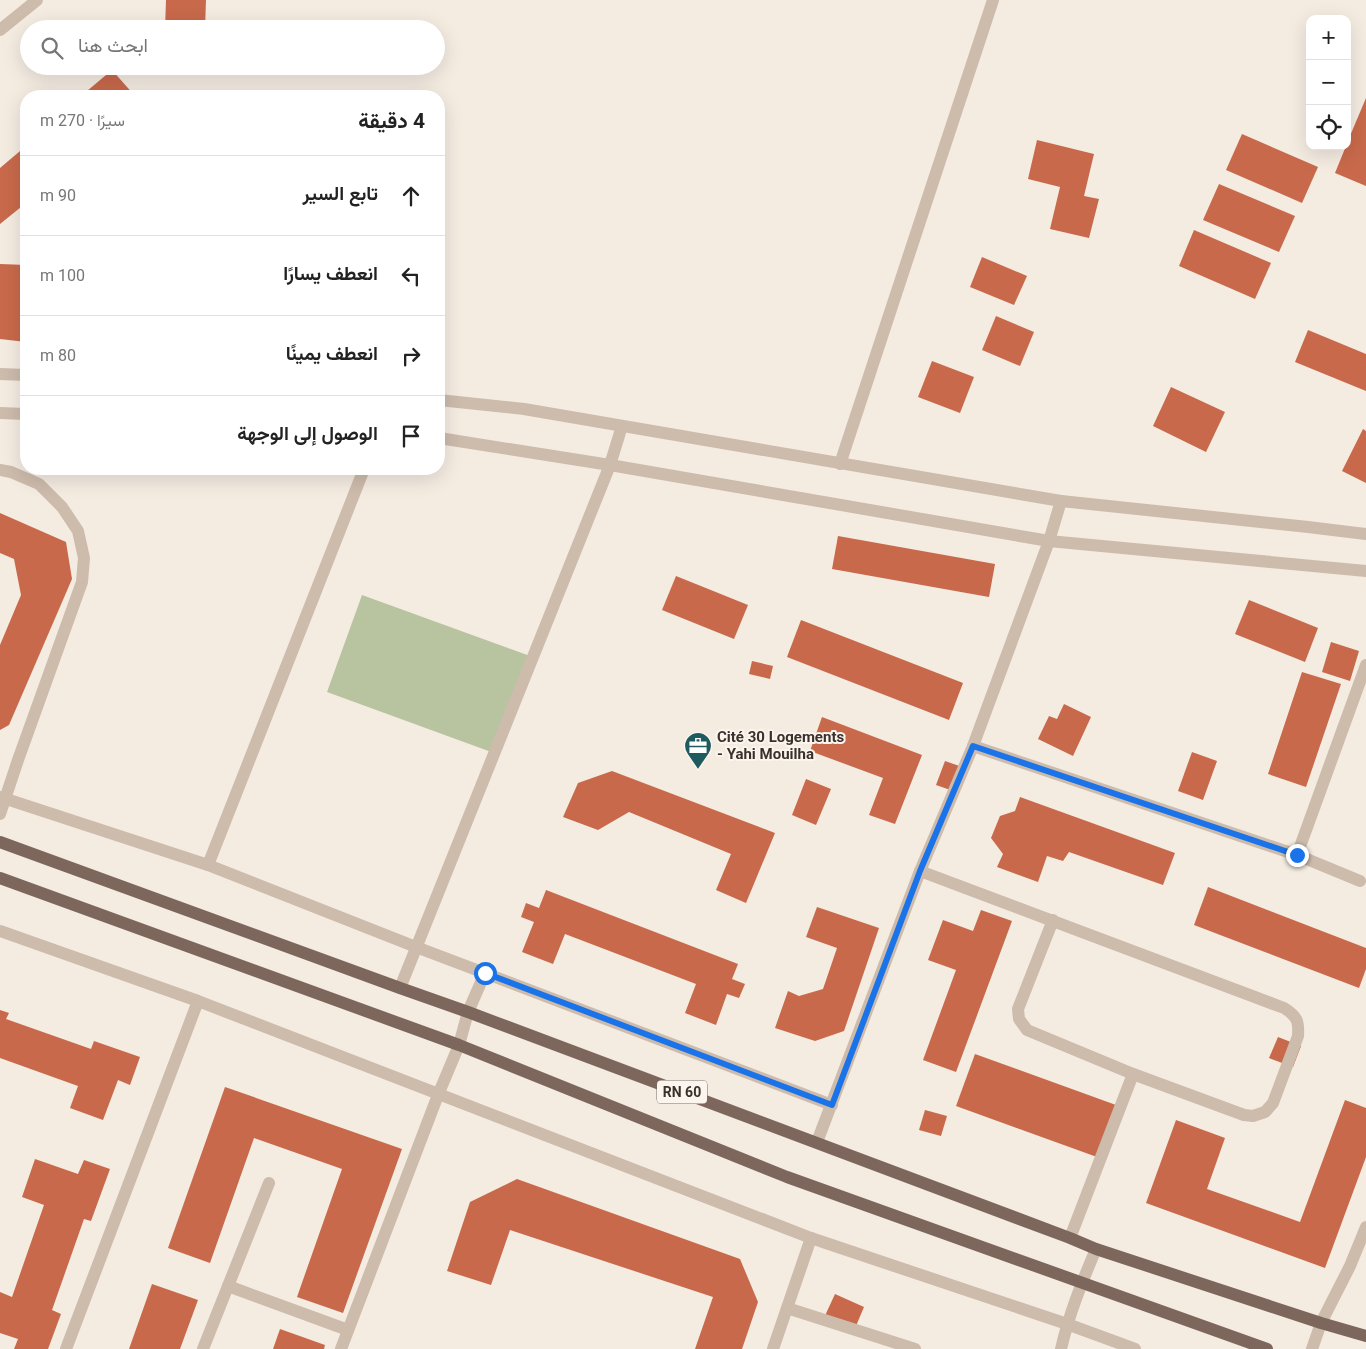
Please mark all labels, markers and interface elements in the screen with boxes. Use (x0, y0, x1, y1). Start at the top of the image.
map controls (1306, 15, 1351, 150)
button: + (1306, 15, 1351, 60)
search box (20, 20, 445, 75)
icon: search (38, 34, 66, 62)
text: ابحث هنا (78, 34, 148, 57)
button: − (1306, 60, 1351, 105)
button: locate (1306, 105, 1351, 150)
text: 4 دقيقة (358, 109, 425, 133)
text: سيرًا · 270 m (40, 111, 125, 130)
text: تابع السير (302, 182, 378, 205)
icon: ahead (397, 182, 425, 210)
text: 90 m (40, 186, 76, 205)
text: انعطف يسارًا (283, 262, 378, 285)
icon: left (397, 262, 425, 290)
text: 100 m (40, 266, 85, 285)
text: انعطف يمينًا (286, 342, 378, 365)
icon: right (397, 342, 425, 370)
text: 80 m (40, 346, 76, 365)
text: الوصول إلى الوجهة (237, 422, 378, 445)
icon: arrive (397, 422, 425, 450)
place label: Cité 30 Logements - Yahi Mouilha (717, 728, 844, 763)
office icon: Cité 30 Logements - Yahi Mouilha (683, 731, 713, 770)
route end (1286, 844, 1309, 867)
route start (474, 962, 497, 985)
road number: RN 60 (657, 1080, 707, 1104)

